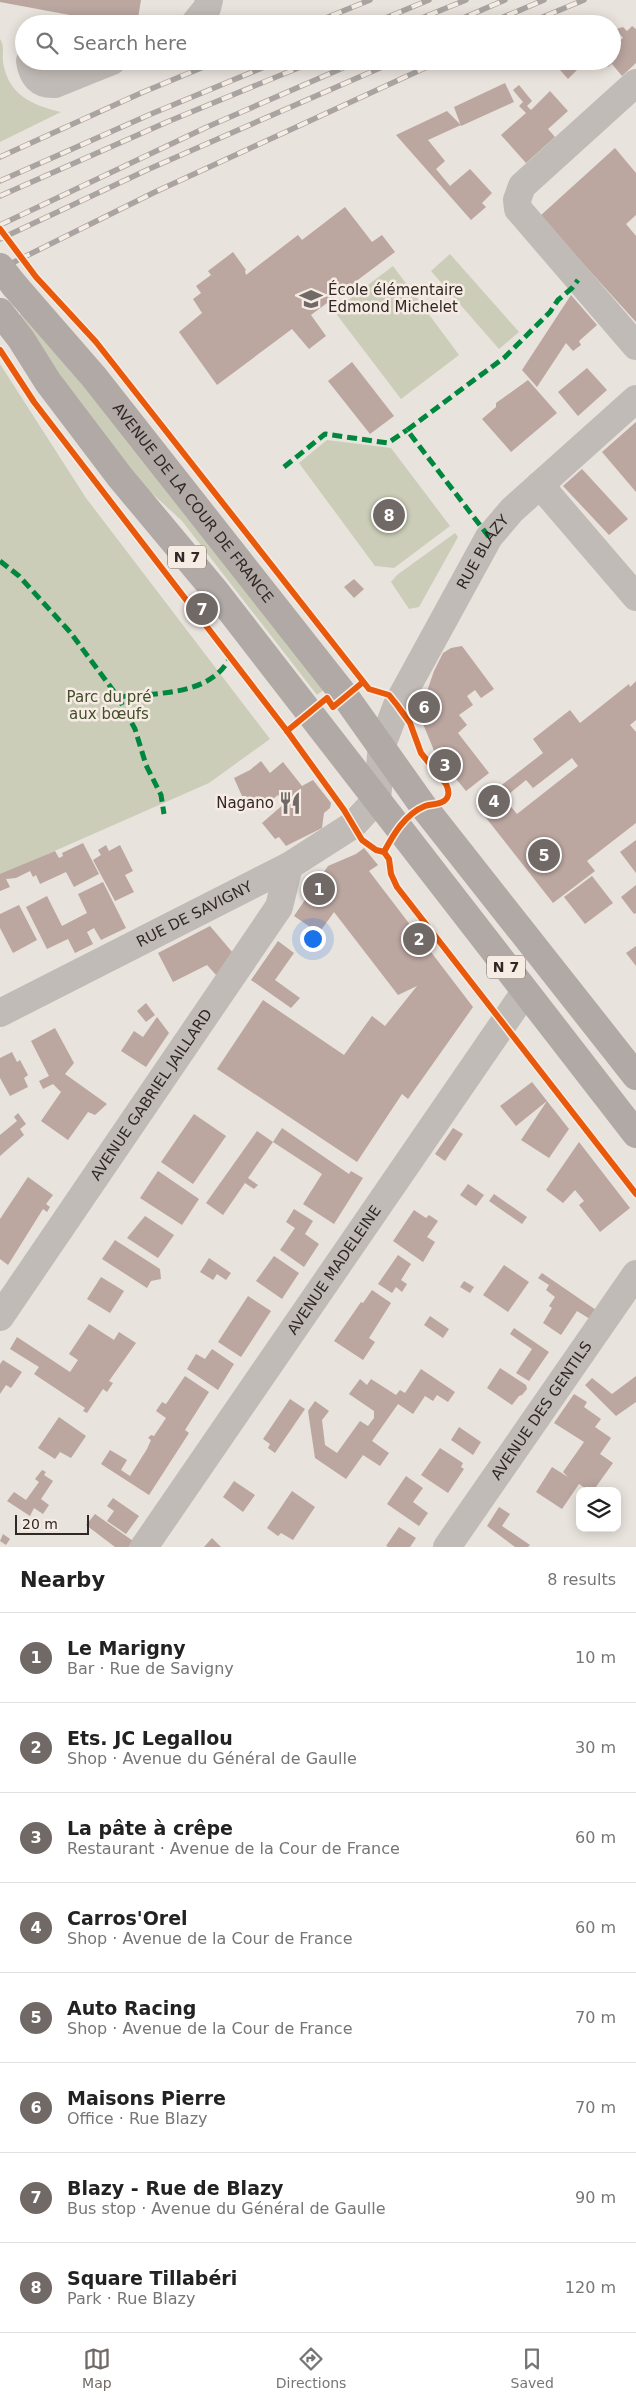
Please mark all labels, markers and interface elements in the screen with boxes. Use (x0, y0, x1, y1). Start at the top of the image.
search box (15, 15, 621, 70)
icon: search (33, 29, 61, 57)
text: Search here (73, 32, 187, 54)
place label: École élémentaire Edmond Michelet (328, 280, 463, 316)
school or university icon: École élémentaire Edmond Michelet (298, 286, 324, 312)
street label: AVENUE DE LA COUR DE FRANCE (109, 399, 277, 606)
pin: 8 (373, 496, 405, 534)
street label: RUE BLAZY (453, 511, 513, 592)
road number: N 7 (168, 546, 206, 568)
pin: 7 (186, 590, 218, 628)
park label: Parc du pré aux bœufs (67, 688, 151, 723)
pin: 6 (408, 688, 440, 726)
pin: 3 (429, 746, 461, 784)
pin: 4 (478, 782, 510, 820)
restaurant icon: Nagano (277, 790, 303, 816)
place label: Nagano (216, 794, 274, 812)
pin: 5 (528, 836, 560, 874)
pin: 1 (303, 870, 335, 908)
street label: RUE DE SAVIGNY (133, 877, 256, 951)
pin: 2 (403, 920, 435, 958)
your location (300, 926, 326, 952)
road number: N 7 (487, 956, 525, 979)
street label: AVENUE GABRIEL JAILLARD (87, 1005, 216, 1184)
street label: AVENUE MADELEINE (284, 1202, 385, 1338)
street label: AVENUE DES GENTILS (487, 1338, 596, 1483)
map controls (576, 1487, 621, 1532)
button: layers (576, 1487, 621, 1532)
scale bar (15, 1512, 89, 1535)
text: 20 m (22, 1516, 58, 1532)
text: Nearby (20, 1568, 105, 1592)
text: 8 results (547, 1570, 616, 1589)
text: Le Marigny (67, 1637, 186, 1659)
text: 1 (30, 1648, 42, 1667)
text: 10 m (575, 1648, 616, 1667)
text: Bar · Rue de Savigny (67, 1659, 234, 1678)
text: Ets. JC Legallou (67, 1727, 233, 1749)
text: 2 (30, 1738, 42, 1757)
text: 30 m (575, 1738, 616, 1757)
text: Shop · Avenue du Général de Gaulle (67, 1749, 357, 1768)
text: La pâte à crêpe (67, 1817, 233, 1839)
text: 3 (30, 1828, 42, 1847)
text: 60 m (575, 1828, 616, 1847)
text: Restaurant · Avenue de la Cour de France (67, 1839, 400, 1858)
text: Carros'Orel (67, 1907, 188, 1929)
text: 4 (30, 1918, 42, 1937)
text: 60 m (575, 1918, 616, 1937)
text: Shop · Avenue de la Cour de France (67, 1929, 353, 1948)
text: Auto Racing (67, 1997, 196, 2019)
text: 5 (30, 2008, 42, 2027)
text: 70 m (575, 2008, 616, 2027)
text: Shop · Avenue de la Cour de France (67, 2019, 353, 2038)
text: Maisons Pierre (67, 2087, 226, 2109)
text: 6 (30, 2098, 42, 2117)
text: 70 m (575, 2098, 616, 2117)
text: Office · Rue Blazy (67, 2109, 208, 2128)
text: Blazy - Rue de Blazy (67, 2177, 283, 2199)
text: 7 (30, 2188, 42, 2207)
text: 90 m (575, 2188, 616, 2207)
text: Bus stop · Avenue du Général de Gaulle (67, 2199, 386, 2218)
text: Square Tillabéri (67, 2267, 237, 2289)
text: 8 (30, 2278, 42, 2297)
text: 120 m (565, 2278, 616, 2297)
text: Park · Rue Blazy (67, 2289, 195, 2308)
tab: Map (82, 2345, 112, 2391)
tab: Directions (276, 2345, 346, 2391)
tab: Saved (511, 2345, 554, 2391)

